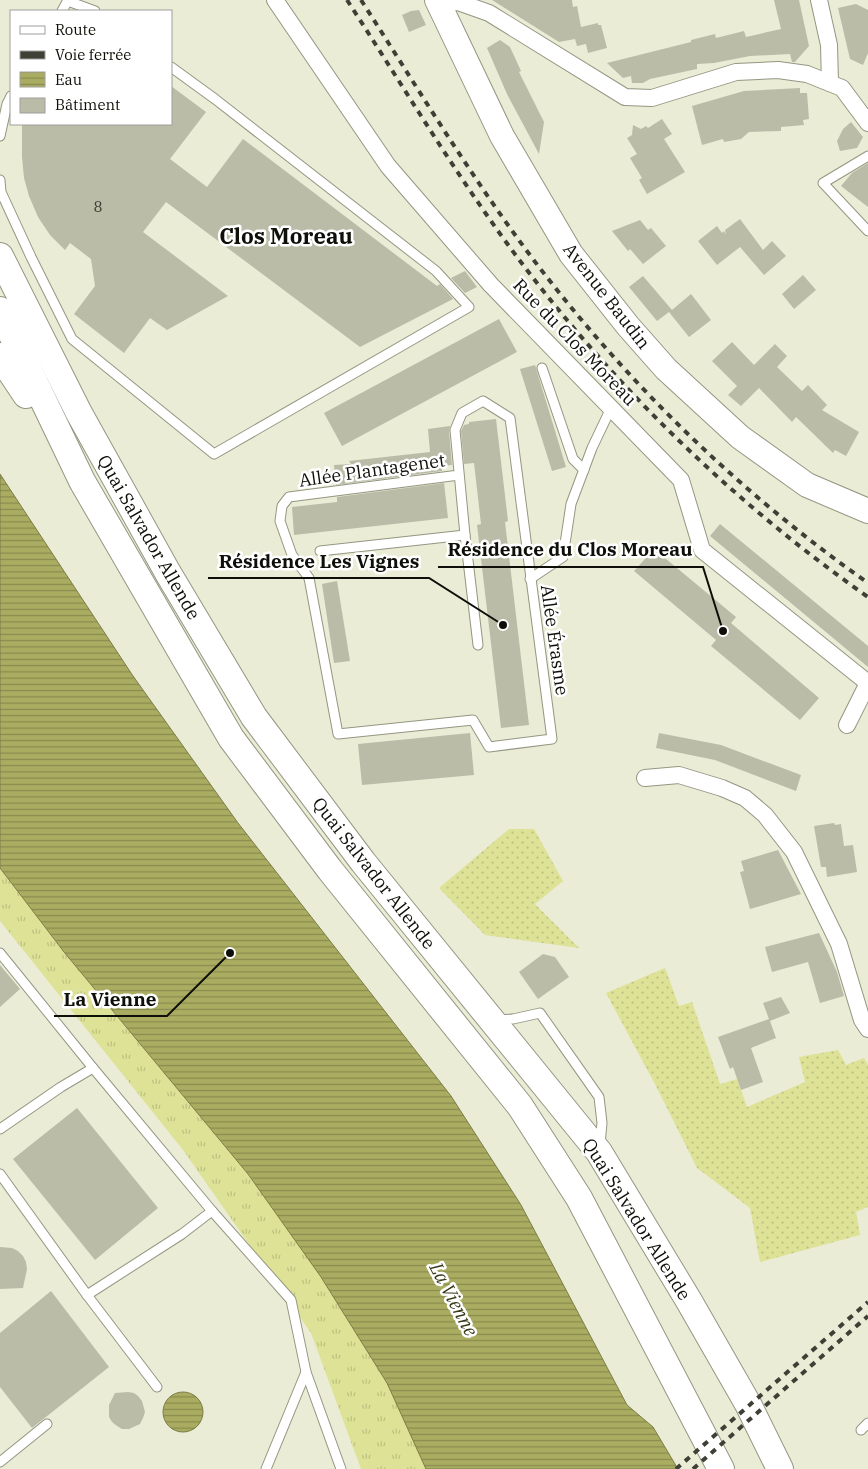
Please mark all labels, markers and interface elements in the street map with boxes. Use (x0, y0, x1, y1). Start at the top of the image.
legend (10, 10, 172, 125)
text: Route (55, 20, 96, 39)
text: Voie ferrée (55, 45, 131, 64)
text: Eau (55, 70, 82, 89)
text: Bâtiment (55, 95, 120, 114)
house number: 8 (93, 197, 103, 216)
district label: Clos Moreau (219, 221, 353, 250)
street label: Avenue Baudin (558, 238, 656, 354)
street label: Rue du Clos Moreau (508, 274, 642, 410)
street label: Allée Plantagenet (297, 448, 447, 492)
street label: Quai Salvador Allende (92, 450, 206, 624)
callout: Résidence du Clos Moreau (438, 533, 703, 567)
text: Résidence du Clos Moreau (447, 537, 693, 561)
callout: Résidence Les Vignes (208, 544, 429, 578)
text: Résidence Les Vignes (219, 549, 419, 573)
street label: Allée Érasme (536, 583, 574, 697)
street label: Quai Salvador Allende (307, 792, 441, 954)
callout: La Vienne (54, 982, 167, 1016)
text: La Vienne (63, 987, 157, 1011)
street label: Quai Salvador Allende (578, 1134, 696, 1304)
water label: La Vienne (424, 1257, 484, 1340)

